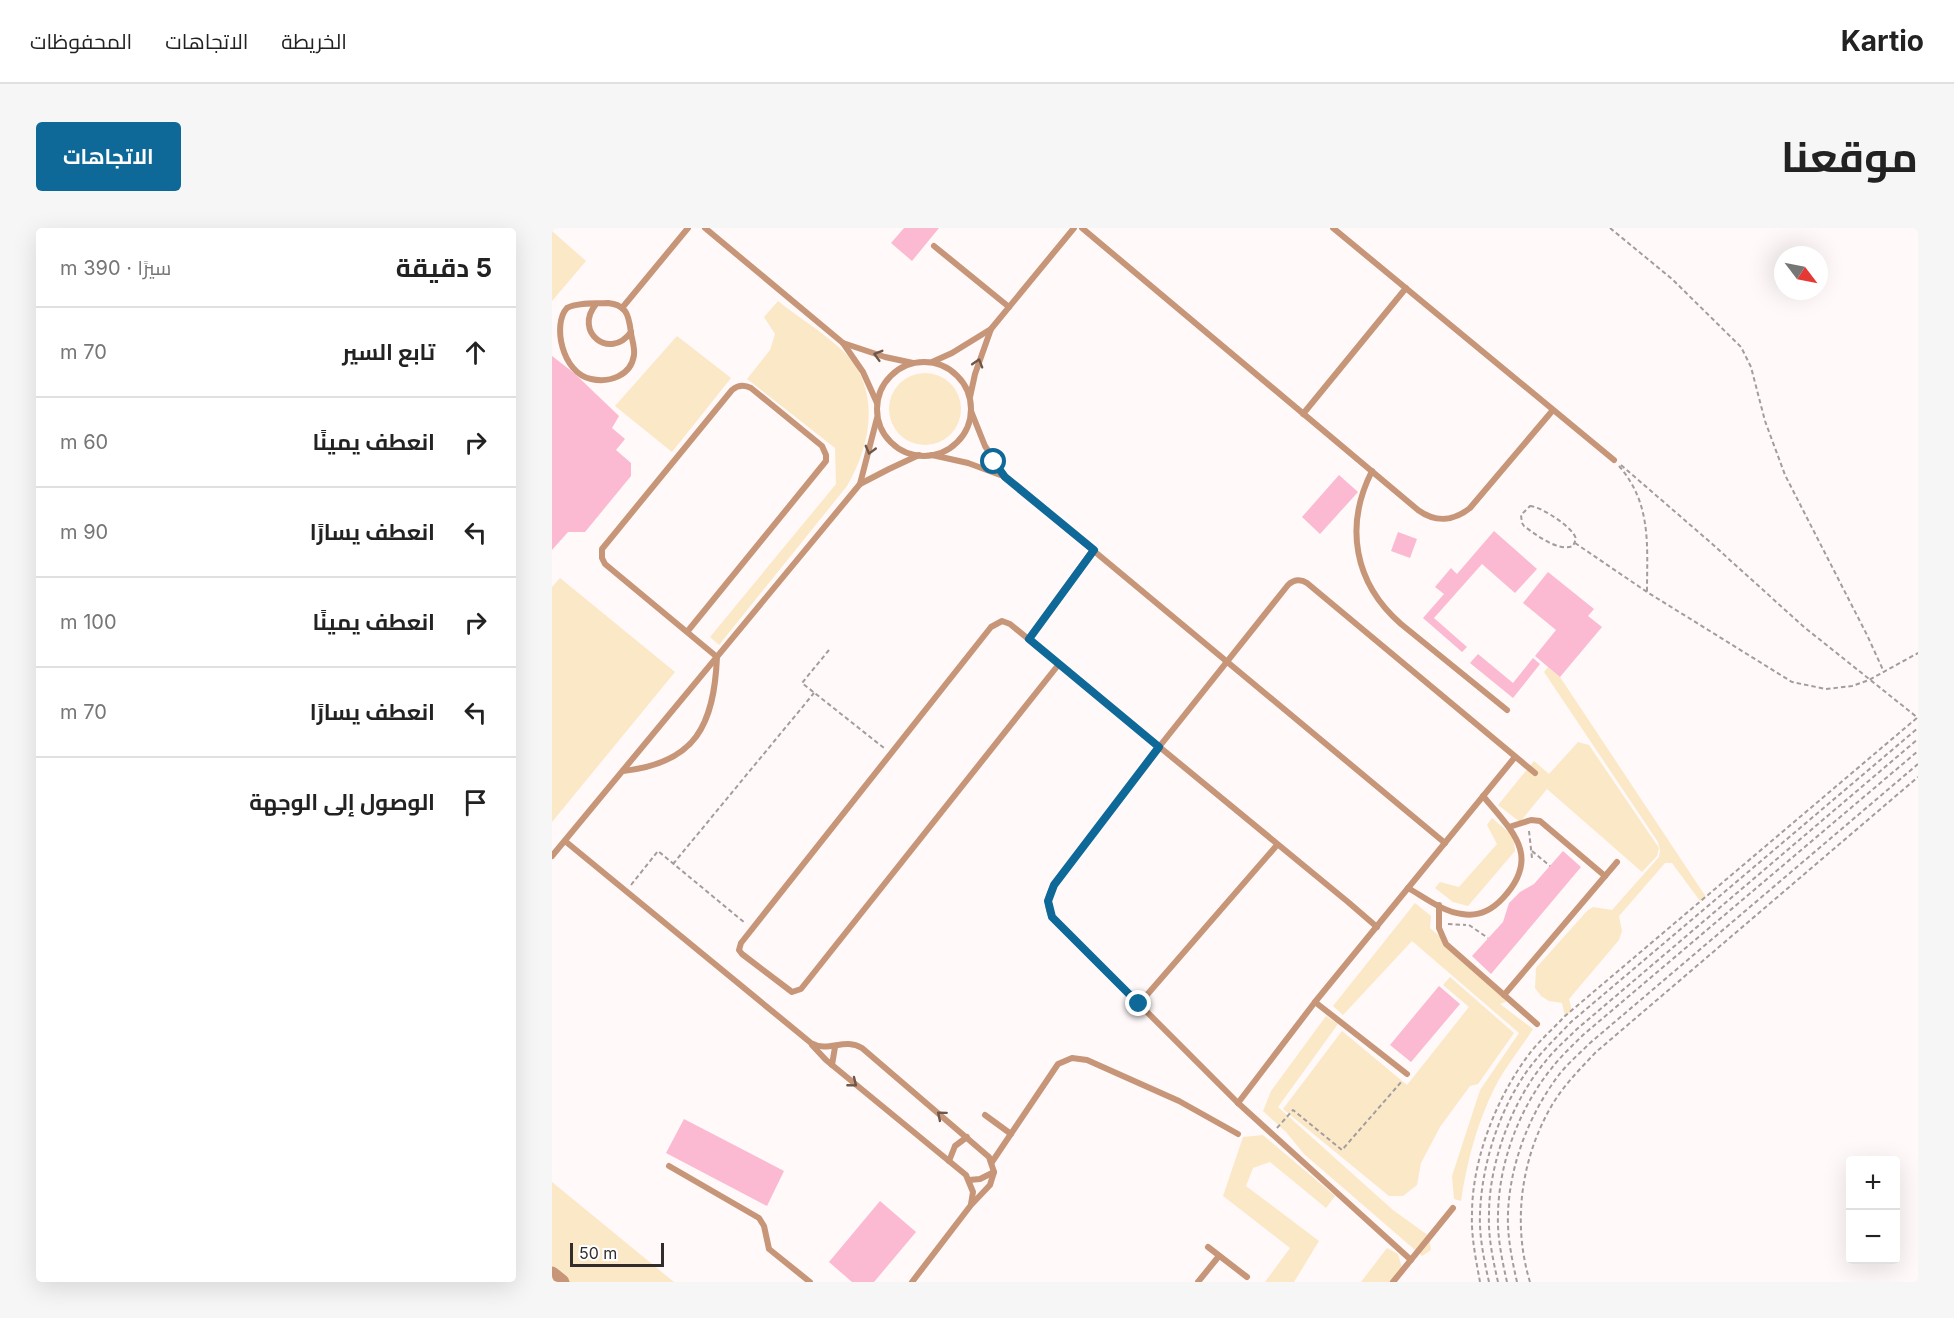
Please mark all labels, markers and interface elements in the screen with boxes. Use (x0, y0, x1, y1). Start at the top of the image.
text: Kartio (1841, 24, 1924, 58)
text: المحفوظات (30, 29, 132, 54)
text: الاتجاهات (165, 29, 248, 54)
text: الخريطة (281, 29, 347, 54)
button: الاتجاهات (36, 122, 181, 191)
text: موقعنا (1781, 131, 1918, 182)
north arrow (1774, 246, 1828, 300)
text: 5 دقيقة (396, 252, 492, 283)
text: سيرًا · 390 m (60, 256, 171, 280)
icon: ahead (459, 336, 492, 369)
text: تابع السير (342, 339, 435, 365)
text: 70 m (60, 340, 107, 364)
one-way arrow (873, 350, 884, 362)
one-way arrow (971, 358, 984, 369)
icon: right (459, 426, 492, 459)
text: انعطف يمينًا (313, 429, 435, 455)
text: 60 m (60, 430, 108, 454)
one-way arrow (865, 444, 877, 455)
route start (980, 448, 1006, 474)
icon: left (459, 516, 492, 549)
text: انعطف يسارًا (310, 519, 435, 545)
text: 90 m (60, 520, 108, 544)
icon: right (459, 606, 492, 639)
text: انعطف يمينًا (313, 609, 435, 635)
text: 100 m (60, 610, 117, 634)
icon: left (459, 696, 492, 729)
text: انعطف يسارًا (310, 699, 435, 725)
text: 70 m (60, 700, 107, 724)
icon: arrive (459, 786, 492, 819)
text: الوصول إلى الوجهة (249, 789, 435, 815)
route end (1125, 990, 1151, 1016)
one-way arrow (846, 1075, 857, 1086)
one-way arrow (937, 1111, 948, 1122)
map controls (1846, 1156, 1900, 1264)
button: + (1846, 1156, 1900, 1210)
button: − (1846, 1210, 1900, 1264)
scale bar (570, 1240, 664, 1268)
text: 50 m (579, 1243, 617, 1263)

